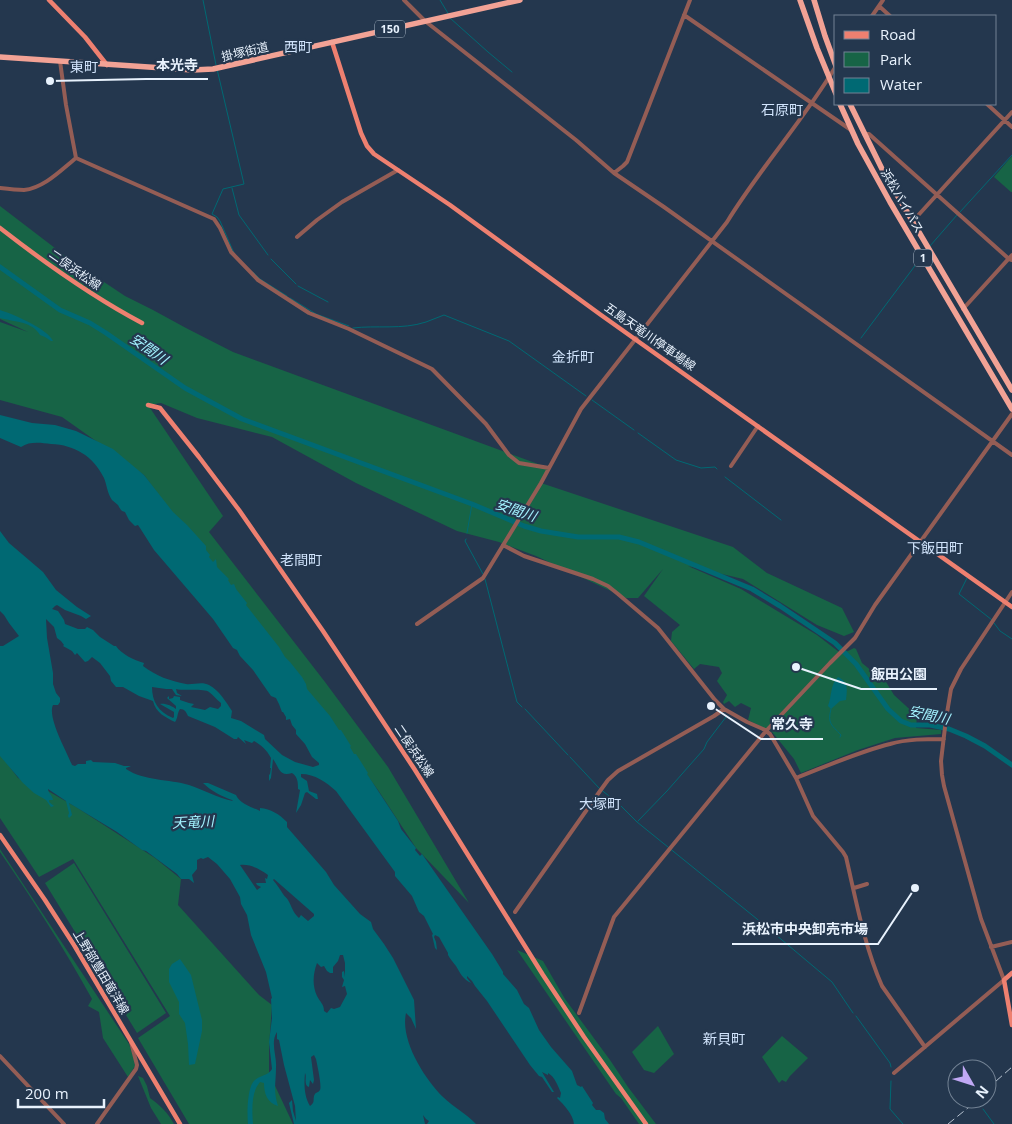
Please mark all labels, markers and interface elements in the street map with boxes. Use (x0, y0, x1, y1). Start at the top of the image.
legend (834, 15, 997, 105)
road number: 150 (375, 20, 405, 38)
text: Road (880, 24, 916, 44)
district label: 西町 (284, 37, 312, 56)
street label: 掛塚街道 (220, 38, 270, 65)
text: Park (880, 49, 911, 69)
callout: 本光寺 (146, 50, 208, 79)
text: 本光寺 (156, 55, 198, 74)
district label: 東町 (70, 57, 98, 76)
text: Water (880, 74, 922, 94)
district label: 石原町 (761, 100, 803, 119)
street label: 浜松バイパス (877, 165, 928, 236)
street label: 二俣浜松線 (46, 245, 105, 294)
road number: 1 (914, 250, 932, 266)
street label: 五島天竜川停車場線 (601, 299, 699, 375)
water label: 安間川 (127, 329, 174, 370)
district label: 金折町 (552, 347, 594, 366)
water label: 安間川 (493, 494, 541, 526)
district label: 下飯田町 (907, 538, 963, 557)
district label: 老間町 (280, 550, 322, 569)
callout: 飯田公園 (861, 660, 937, 689)
text: 飯田公園 (871, 664, 927, 683)
water label: 安間川 (907, 701, 954, 729)
callout: 常久寺 (761, 710, 823, 739)
text: 常久寺 (771, 714, 813, 733)
street label: 二俣浜松線 (391, 721, 438, 780)
district label: 大塚町 (579, 794, 621, 813)
water label: 天竜川 (172, 811, 216, 832)
callout: 浜松市中央卸売市場 (732, 915, 878, 944)
text: 浜松市中央卸売市場 (742, 919, 868, 938)
street label: 上野部豊田竜洋線 (69, 926, 133, 1017)
district label: 新貝町 (703, 1029, 745, 1048)
north arrow (947, 1059, 997, 1109)
scale bar (18, 1076, 104, 1108)
text: N (972, 1082, 993, 1103)
text: 200 m (25, 1083, 69, 1103)

